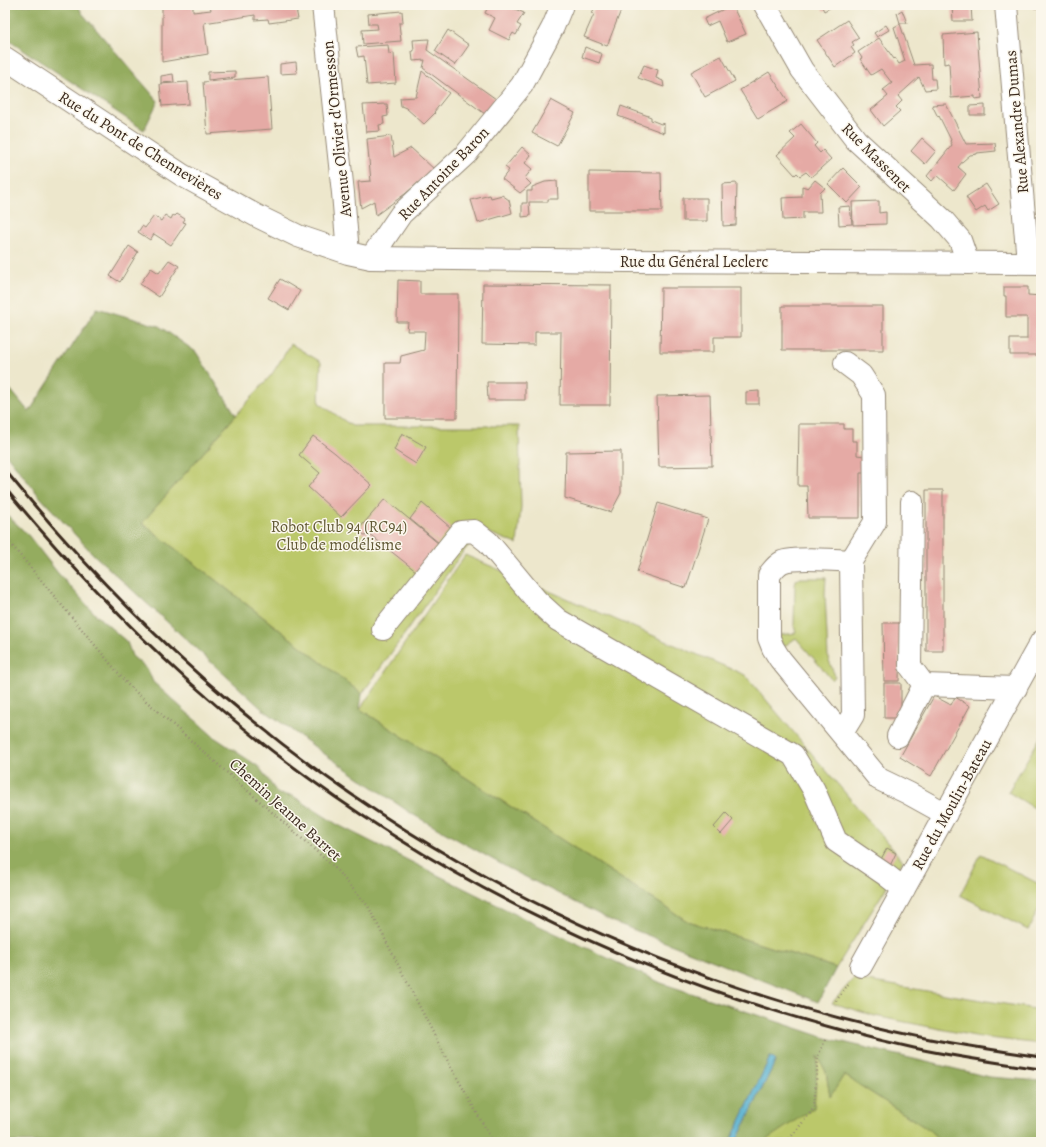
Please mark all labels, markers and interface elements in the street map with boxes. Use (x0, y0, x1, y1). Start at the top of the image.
street label: Avenue Olivier d'Ormesson (317, 39, 357, 219)
street label: Rue Alexandre Dumas (1000, 49, 1034, 194)
street label: Rue du Pont de Chennevières (54, 86, 227, 205)
street label: Rue Massenet (837, 118, 916, 197)
street label: Rue Antoine Baron (393, 122, 494, 225)
street label: Rue du Général Leclerc (620, 251, 768, 273)
park label: Robot Club 94 (RC94) Club de modélisme (271, 516, 407, 556)
street label: Rue du Moulin-Bateau (907, 735, 997, 874)
street label: Chemin Jeanne Barret (224, 753, 346, 866)

